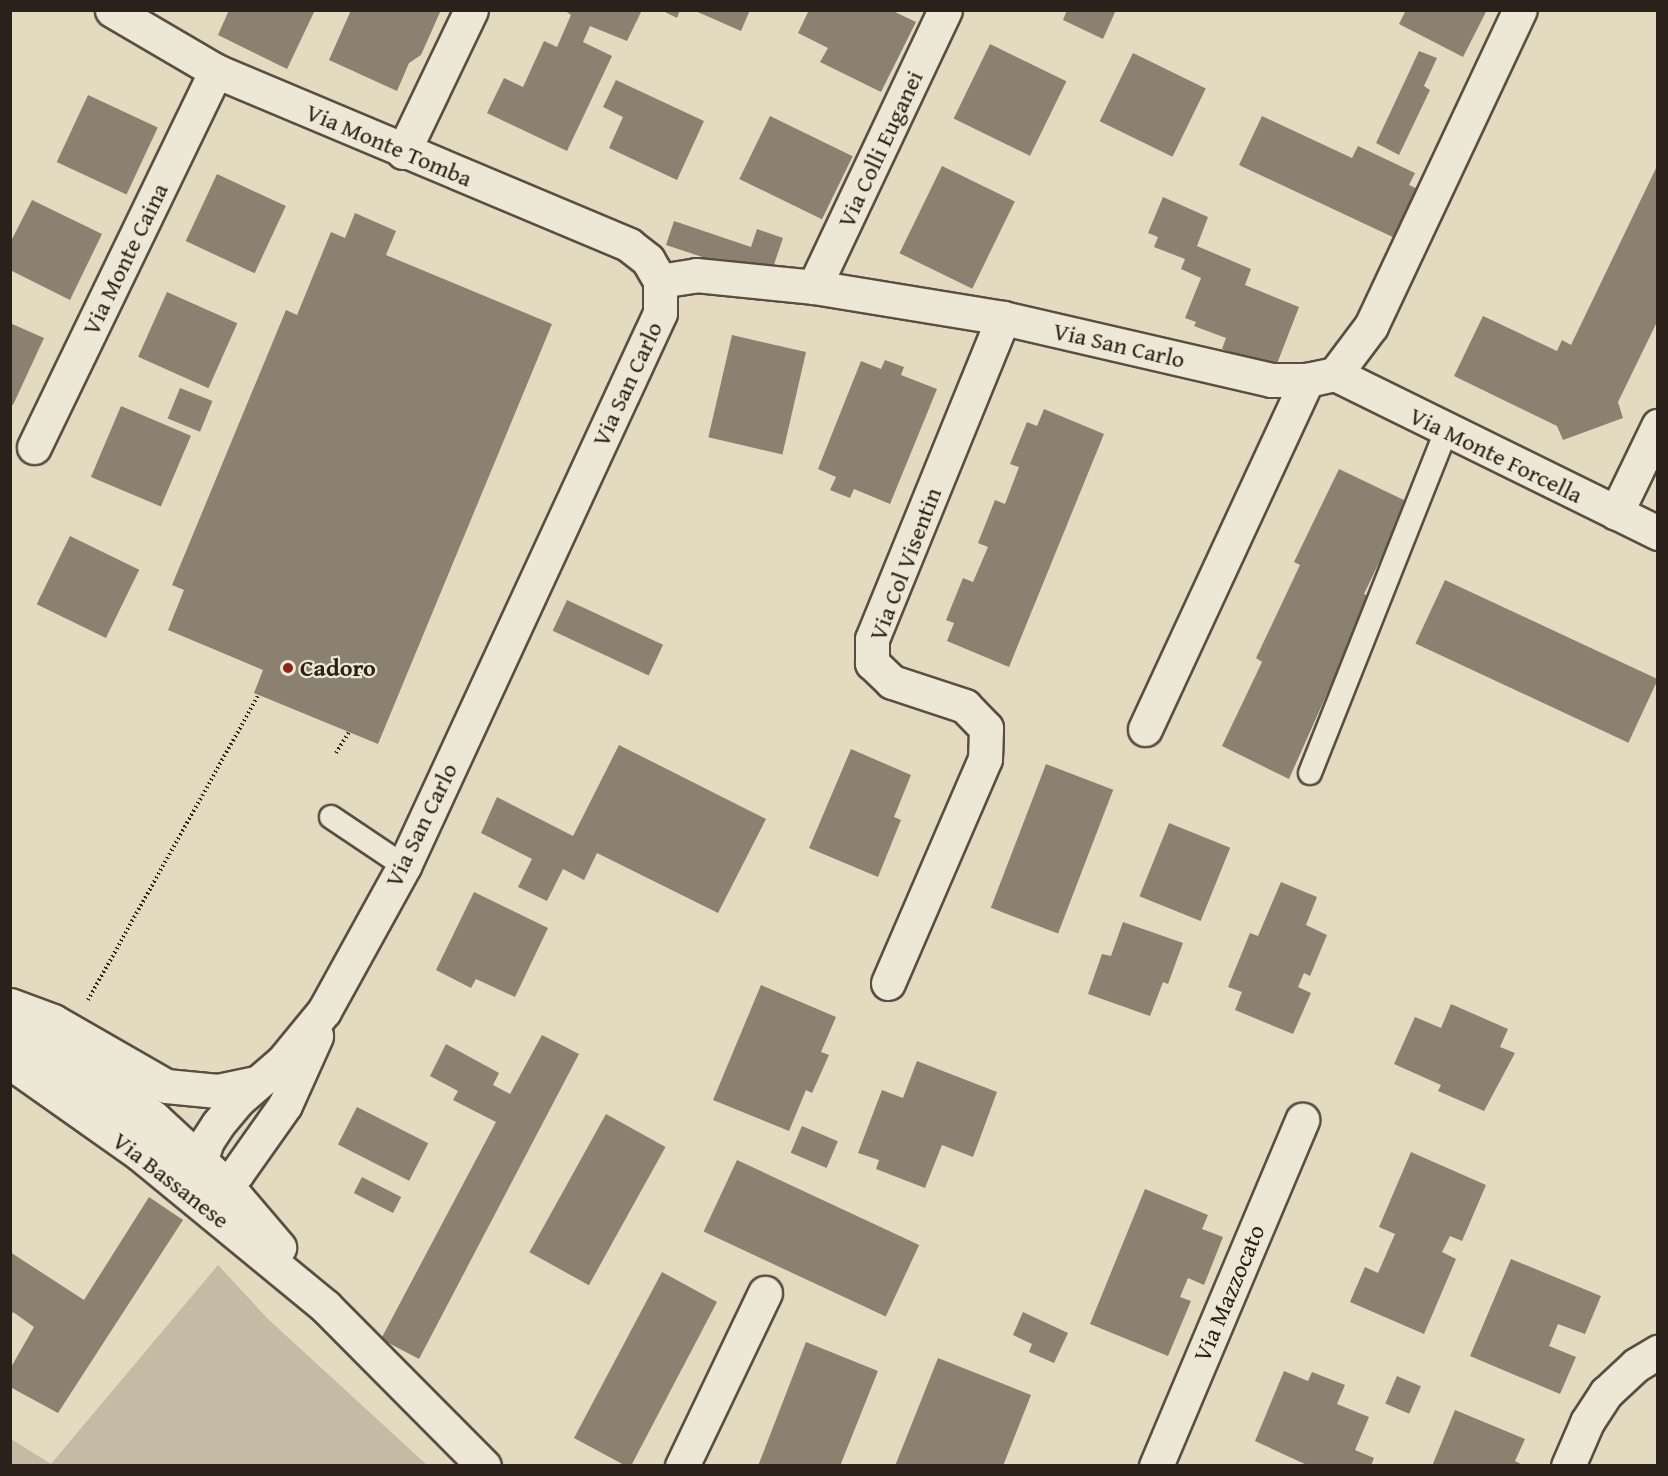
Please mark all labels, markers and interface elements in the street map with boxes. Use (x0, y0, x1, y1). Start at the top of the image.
street label: Via Colli Euganei (831, 66, 929, 232)
street label: Via Monte Tomba (302, 97, 476, 193)
street label: Via Monte Caina (76, 178, 174, 340)
street label: Via San Carlo (1050, 316, 1188, 374)
street label: Via San Carlo (586, 317, 668, 451)
street label: Via Monte Forcella (1405, 401, 1587, 509)
street label: Via Col Visentin (863, 483, 947, 645)
place label: Cadoro (300, 654, 376, 682)
marker: Cadoro (281, 661, 295, 675)
street label: Via San Carlo (379, 758, 463, 892)
street label: Via Bassanese (107, 1126, 235, 1234)
street label: Via Mazzocato (1187, 1220, 1271, 1366)

